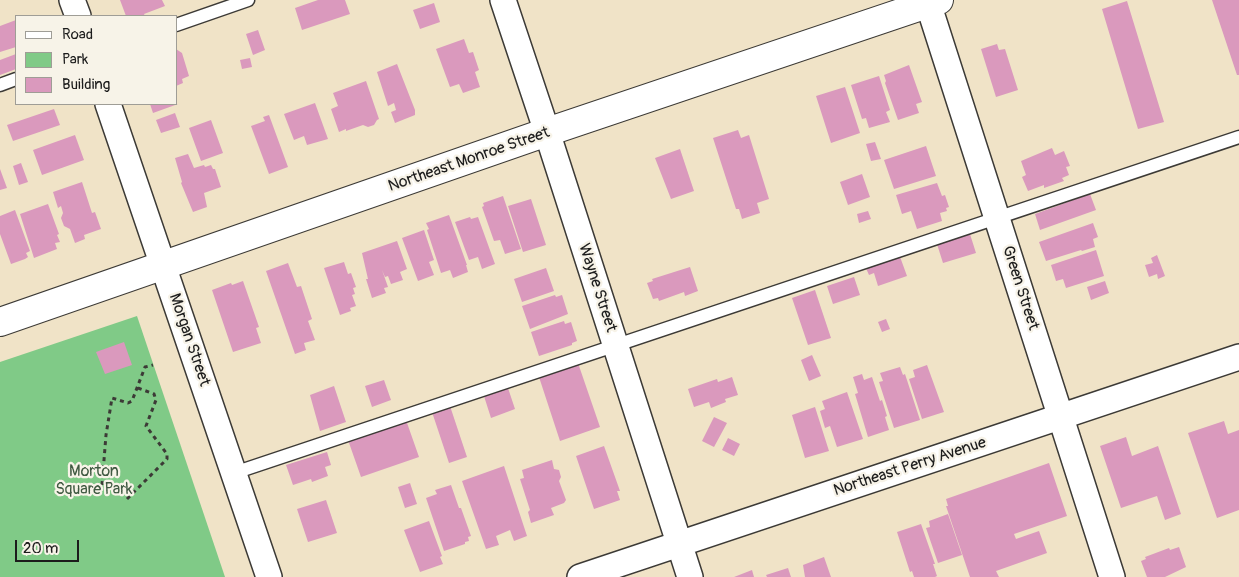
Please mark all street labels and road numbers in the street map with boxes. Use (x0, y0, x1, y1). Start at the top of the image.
street label: Northeast Monroe Street (386, 123, 552, 197)
street label: Wayne Street (574, 241, 620, 335)
street label: Green Street (997, 243, 1043, 333)
street label: Morgan Street (164, 291, 214, 389)
street label: Northeast Perry Avenue (831, 433, 989, 501)

